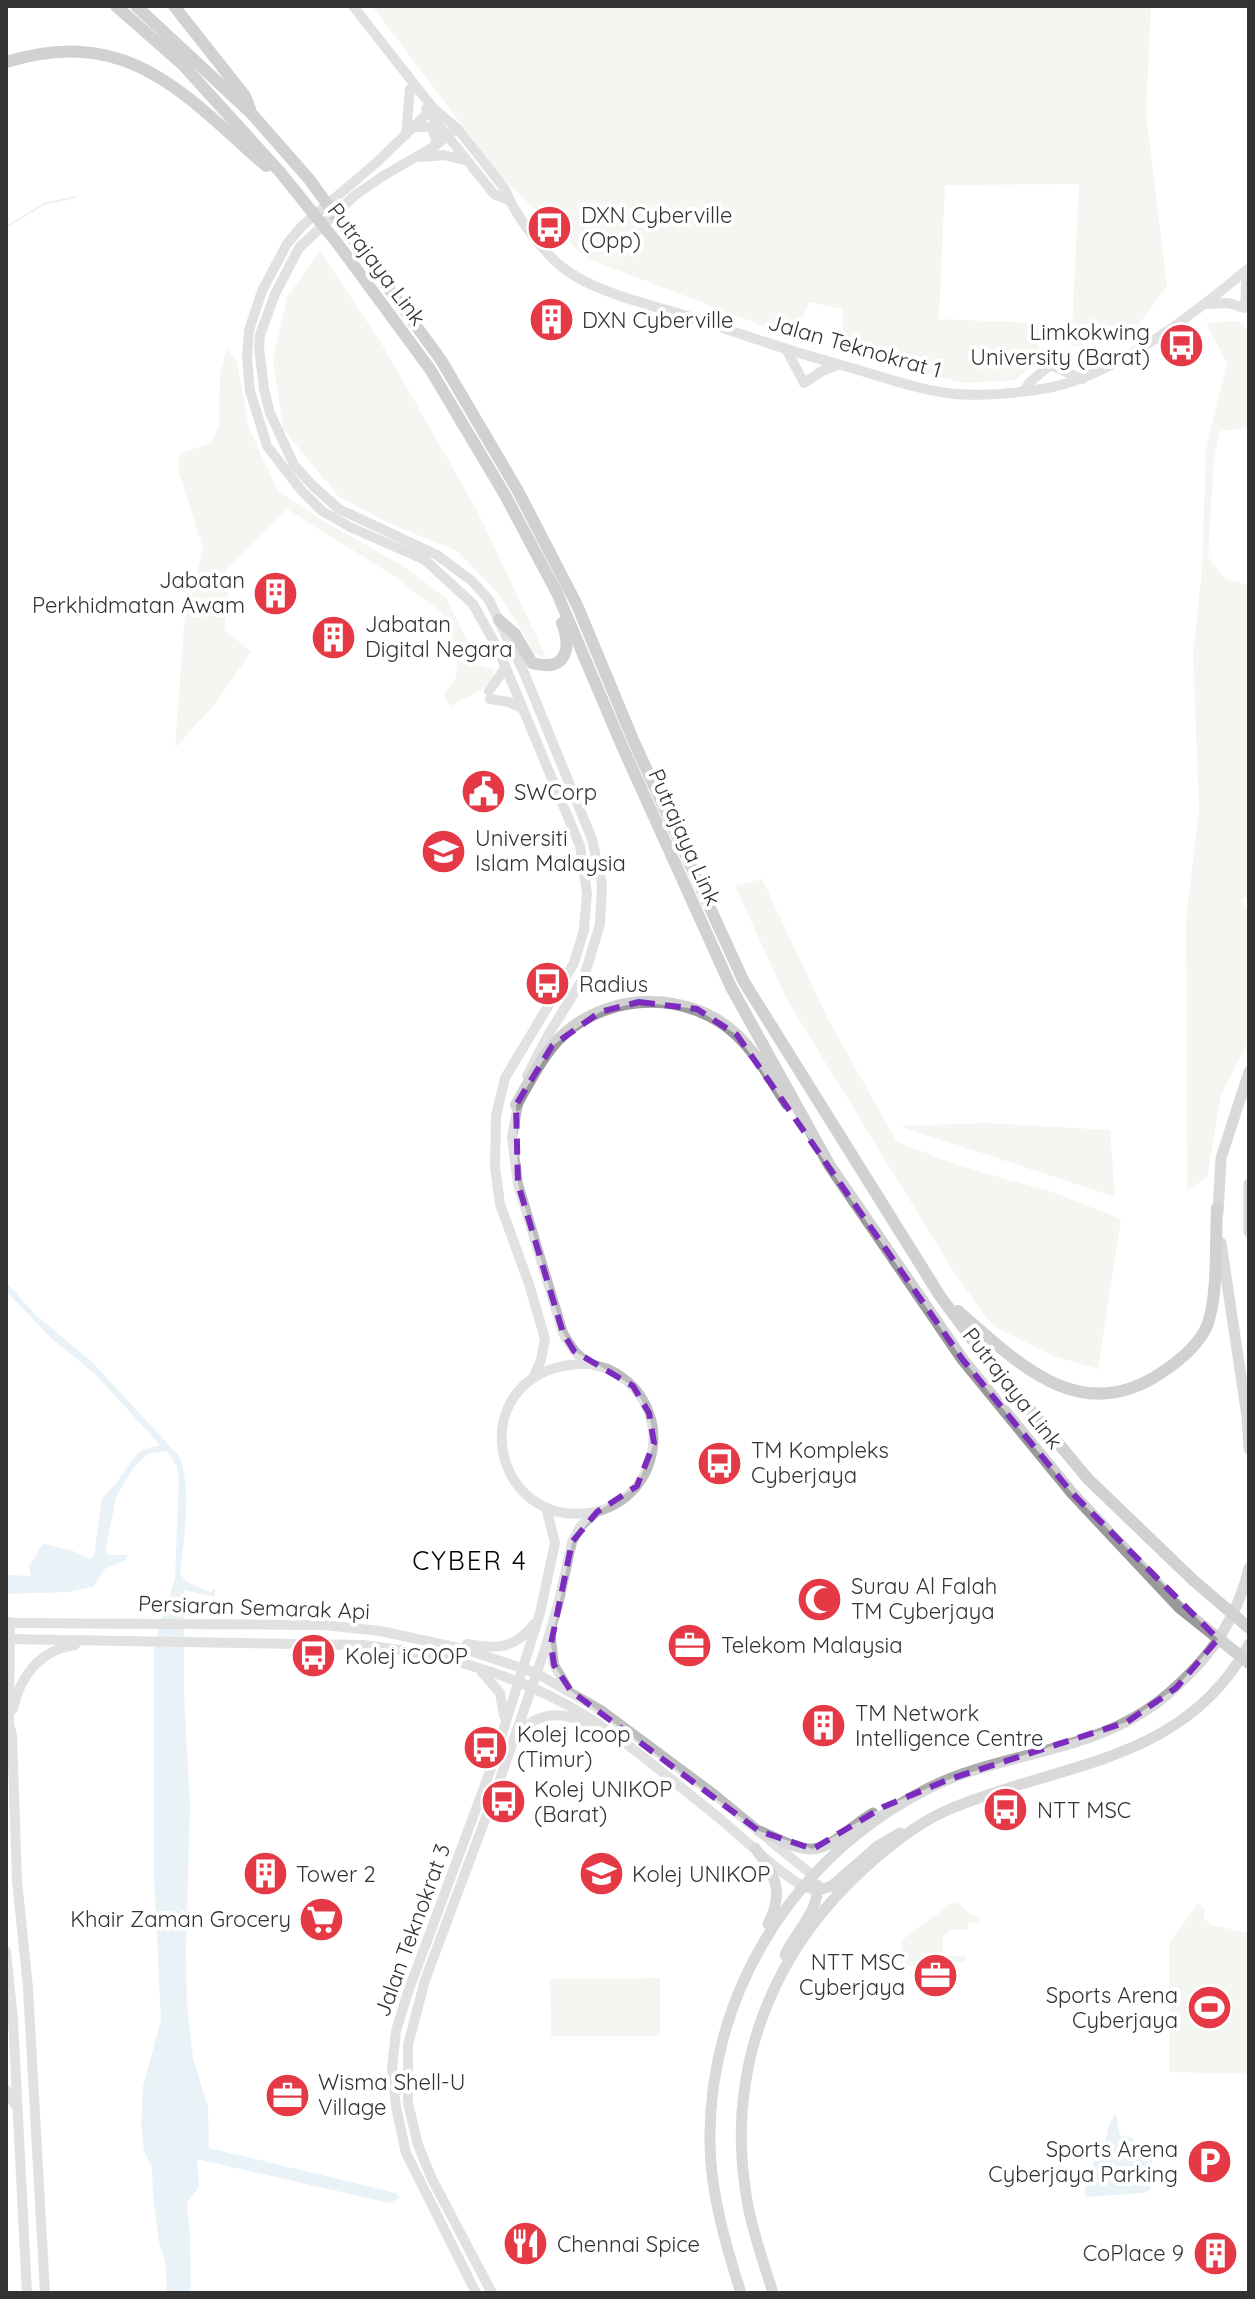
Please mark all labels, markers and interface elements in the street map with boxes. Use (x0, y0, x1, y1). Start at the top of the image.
street label: Putrajaya Link (322, 197, 432, 331)
place label: DXN Cyberville (Opp) (581, 201, 732, 254)
bus stop icon: DXN Cyberville (Opp) (526, 204, 574, 252)
building icon: DXN Cyberville (527, 296, 575, 344)
place label: DXN Cyberville (582, 306, 733, 334)
street label: Jalan Teknokrat 1 (765, 308, 945, 384)
place label: Limkokwing University (Barat) (970, 318, 1150, 371)
bus stop icon: Limkokwing University (Barat) (1157, 321, 1205, 369)
place label: Jabatan Perkhidmatan Awam (32, 566, 245, 619)
building icon: Jabatan Perkhidmatan Awam (252, 569, 300, 617)
place label: Jabatan Digital Negara (365, 610, 513, 663)
building icon: Jabatan Digital Negara (310, 613, 358, 661)
street label: Putrajaya Link (642, 764, 728, 910)
public building icon: SWCorp (459, 768, 507, 816)
place label: SWCorp (514, 778, 597, 806)
place label: Universiti Islam Malaysia (475, 824, 626, 877)
school or university icon: Universiti Islam Malaysia (420, 827, 468, 875)
bus stop icon: Radius (524, 960, 572, 1008)
place label: Radius (579, 970, 648, 998)
street label: Putrajaya Link (957, 1322, 1069, 1454)
place label: TM Kompleks Cyberjaya (751, 1436, 889, 1489)
bus stop icon: TM Kompleks Cyberjaya (696, 1439, 744, 1487)
district label: CYBER 4 (412, 1544, 528, 1577)
place label: Surau Al Falah TM Cyberjaya (851, 1572, 997, 1625)
mosque icon: Surau Al Falah TM Cyberjaya (796, 1575, 844, 1623)
street label: Persiaran Semarak Api (137, 1589, 371, 1625)
office icon: Telekom Malaysia (666, 1621, 714, 1669)
place label: Telekom Malaysia (721, 1631, 903, 1659)
bus stop icon: Kolej iCOOP (290, 1632, 338, 1680)
place label: Kolej iCOOP (345, 1642, 468, 1670)
place label: TM Network Intelligence Centre (855, 1699, 1043, 1752)
building icon: TM Network Intelligence Centre (800, 1702, 848, 1750)
place label: Kolej Icoop (Timur) (517, 1720, 631, 1773)
bus stop icon: Kolej Icoop (Timur) (462, 1723, 510, 1771)
place label: Kolej UNIKOP (Barat) (534, 1775, 672, 1828)
bus stop icon: Kolej UNIKOP (Barat) (479, 1778, 527, 1826)
bus stop icon: NTT MSC (982, 1786, 1030, 1834)
place label: NTT MSC (1037, 1796, 1131, 1824)
street label: Jalan Teknokrat 3 (368, 1840, 456, 2020)
building icon: Tower 2 (241, 1850, 289, 1898)
school or university icon: Kolej UNIKOP (577, 1850, 625, 1898)
place label: Tower 2 (296, 1860, 376, 1888)
place label: Kolej UNIKOP (632, 1860, 770, 1888)
supermarket icon: Khair Zaman Grocery (298, 1895, 346, 1943)
place label: Khair Zaman Grocery (70, 1905, 291, 1933)
place label: NTT MSC Cyberjaya (799, 1948, 905, 2001)
office icon: NTT MSC Cyberjaya (912, 1951, 960, 1999)
place label: Sports Arena Cyberjaya (1046, 1981, 1178, 2034)
sports icon: Sports Arena Cyberjaya (1185, 1984, 1233, 2032)
place label: Wisma Shell-U Village (318, 2068, 465, 2121)
office icon: Wisma Shell-U Village (263, 2071, 311, 2119)
place label: Sports Arena Cyberjaya Parking (988, 2135, 1178, 2188)
parking icon: Sports Arena Cyberjaya Parking (1185, 2138, 1233, 2186)
restaurant icon: Chennai Spice (502, 2220, 550, 2268)
building icon: CoPlace 9 (1191, 2229, 1239, 2277)
place label: Chennai Spice (557, 2230, 700, 2258)
place label: CoPlace 9 (1083, 2239, 1184, 2267)

